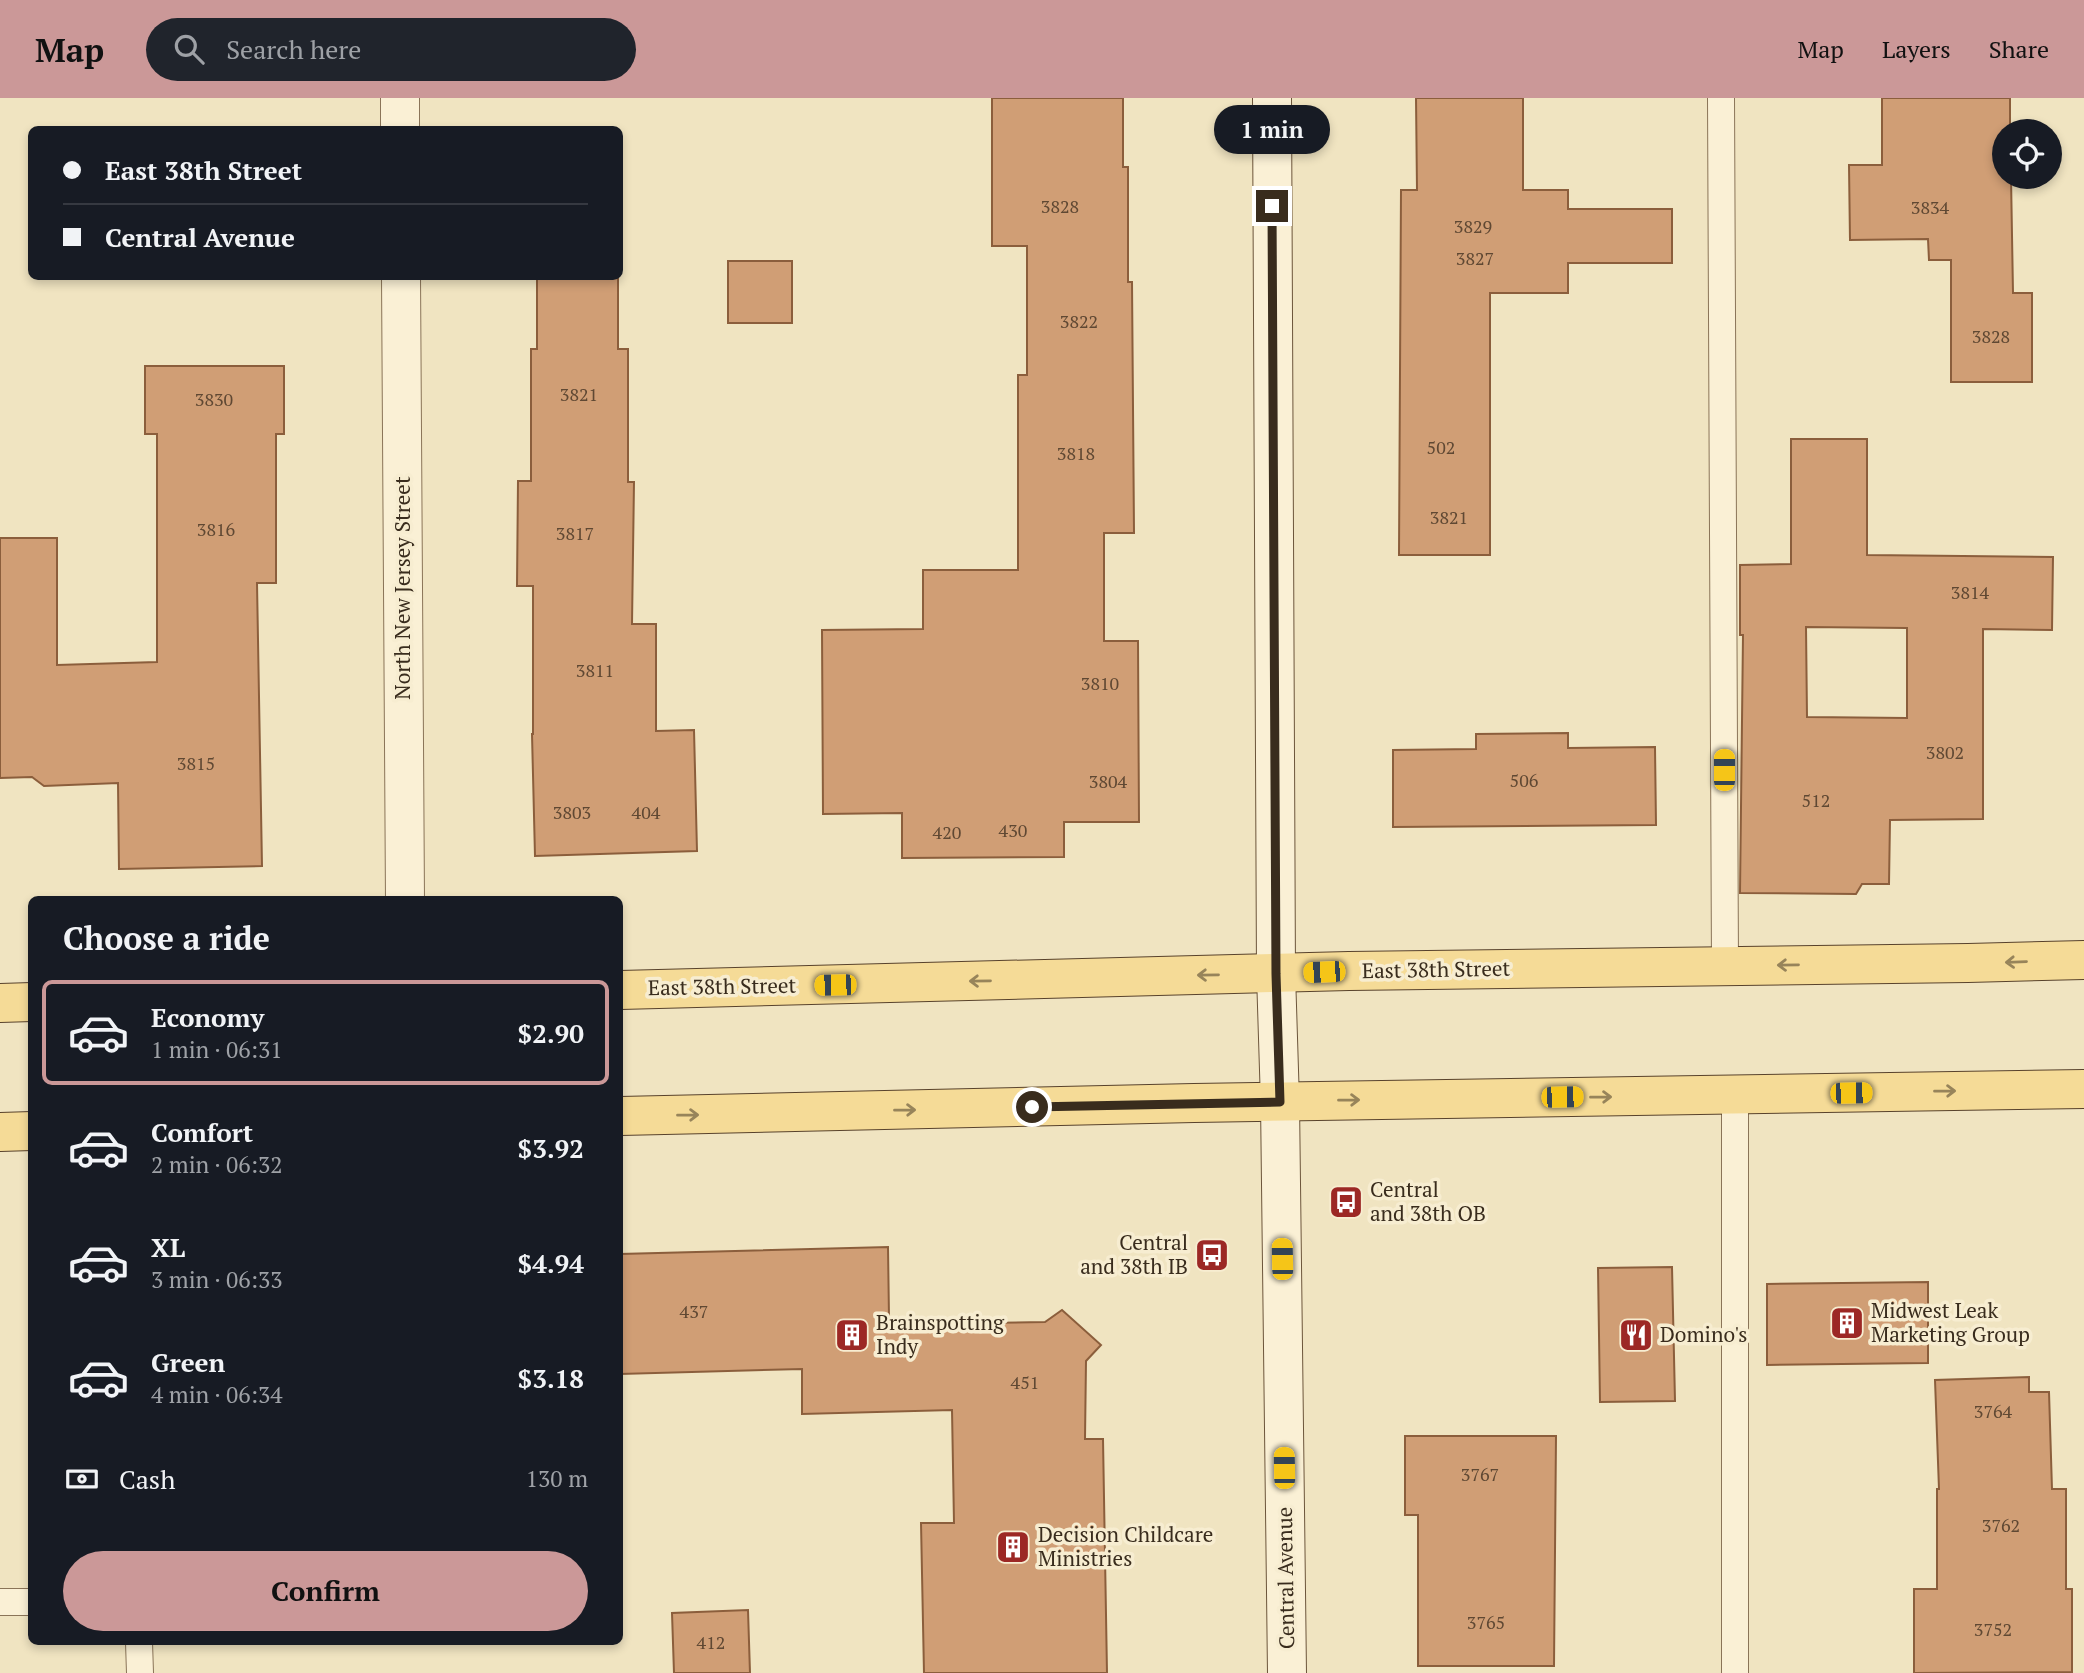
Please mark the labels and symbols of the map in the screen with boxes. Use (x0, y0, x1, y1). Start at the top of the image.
callout: 1 min (1214, 105, 1330, 154)
route end (1256, 190, 1288, 222)
house number: 3828 (1041, 194, 1079, 218)
house number: 3834 (1911, 195, 1950, 219)
house number: 3829 (1454, 214, 1492, 238)
house number: 3827 (1456, 246, 1494, 270)
house number: 3822 (1060, 309, 1098, 333)
house number: 3828 (1972, 324, 2010, 348)
house number: 3821 (560, 382, 598, 406)
house number: 3830 (195, 387, 233, 411)
house number: 502 (1427, 435, 1455, 459)
house number: 3818 (1057, 441, 1095, 465)
street label: North New Jersey Street (388, 476, 416, 700)
house number: 3821 (1430, 505, 1468, 529)
house number: 3816 (197, 517, 236, 541)
house number: 3817 (556, 521, 594, 545)
house number: 3814 (1951, 580, 1990, 604)
house number: 3811 (576, 658, 614, 682)
house number: 3810 (1081, 671, 1119, 695)
house number: 3802 (1926, 740, 1964, 764)
car (1714, 749, 1735, 791)
house number: 3815 (177, 751, 215, 775)
house number: 506 (1510, 768, 1539, 792)
house number: 3804 (1089, 769, 1128, 793)
house number: 512 (1802, 788, 1830, 812)
house number: 3803 (553, 800, 591, 824)
house number: 404 (632, 800, 661, 824)
house number: 430 (999, 818, 1027, 842)
house number: 420 (933, 820, 961, 844)
street label: East 38th Street (1362, 954, 1511, 984)
one-way arrow (2005, 955, 2028, 968)
one-way arrow (1777, 958, 1800, 972)
car (1303, 961, 1346, 983)
one-way arrow (1196, 969, 1219, 982)
street label: East 38th Street (648, 971, 797, 1001)
car (814, 974, 857, 996)
one-way arrow (969, 974, 992, 988)
car (1830, 1082, 1873, 1104)
one-way arrow (1933, 1084, 1956, 1098)
car (1541, 1086, 1584, 1108)
one-way arrow (1589, 1090, 1612, 1103)
route start (1016, 1091, 1048, 1123)
one-way arrow (1337, 1093, 1360, 1107)
one-way arrow (893, 1103, 916, 1116)
one-way arrow (676, 1108, 699, 1121)
place label: Central and 38th OB (1370, 1175, 1486, 1227)
bus stop icon: Central and 38th OB (1327, 1183, 1365, 1221)
place label: Central and 38th IB (1080, 1228, 1188, 1280)
bus stop icon: Central and 38th IB (1193, 1236, 1231, 1274)
car (1272, 1238, 1293, 1280)
place label: Midwest Leak Marketing Group (1871, 1296, 2030, 1348)
house number: 437 (680, 1299, 708, 1323)
building icon: Midwest Leak Marketing Group (1828, 1304, 1866, 1342)
place label: Brainspotting Indy (876, 1308, 1005, 1360)
building icon: Brainspotting Indy (833, 1316, 871, 1354)
restaurant icon: Domino's (1617, 1316, 1655, 1354)
place label: Domino's (1660, 1320, 1747, 1348)
house number: 451 (1011, 1370, 1039, 1394)
house number: 3764 (1974, 1399, 2013, 1423)
car (1274, 1447, 1295, 1489)
house number: 3767 (1461, 1462, 1499, 1486)
street label: Central Avenue (1270, 1507, 1300, 1649)
house number: 3762 (1982, 1513, 2020, 1537)
place label: Decision Childcare Ministries (1038, 1520, 1213, 1572)
building icon: Decision Childcare Ministries (994, 1528, 1032, 1566)
house number: 3765 (1467, 1610, 1505, 1634)
house number: 3752 (1974, 1617, 2012, 1641)
house number: 412 (697, 1630, 725, 1654)

